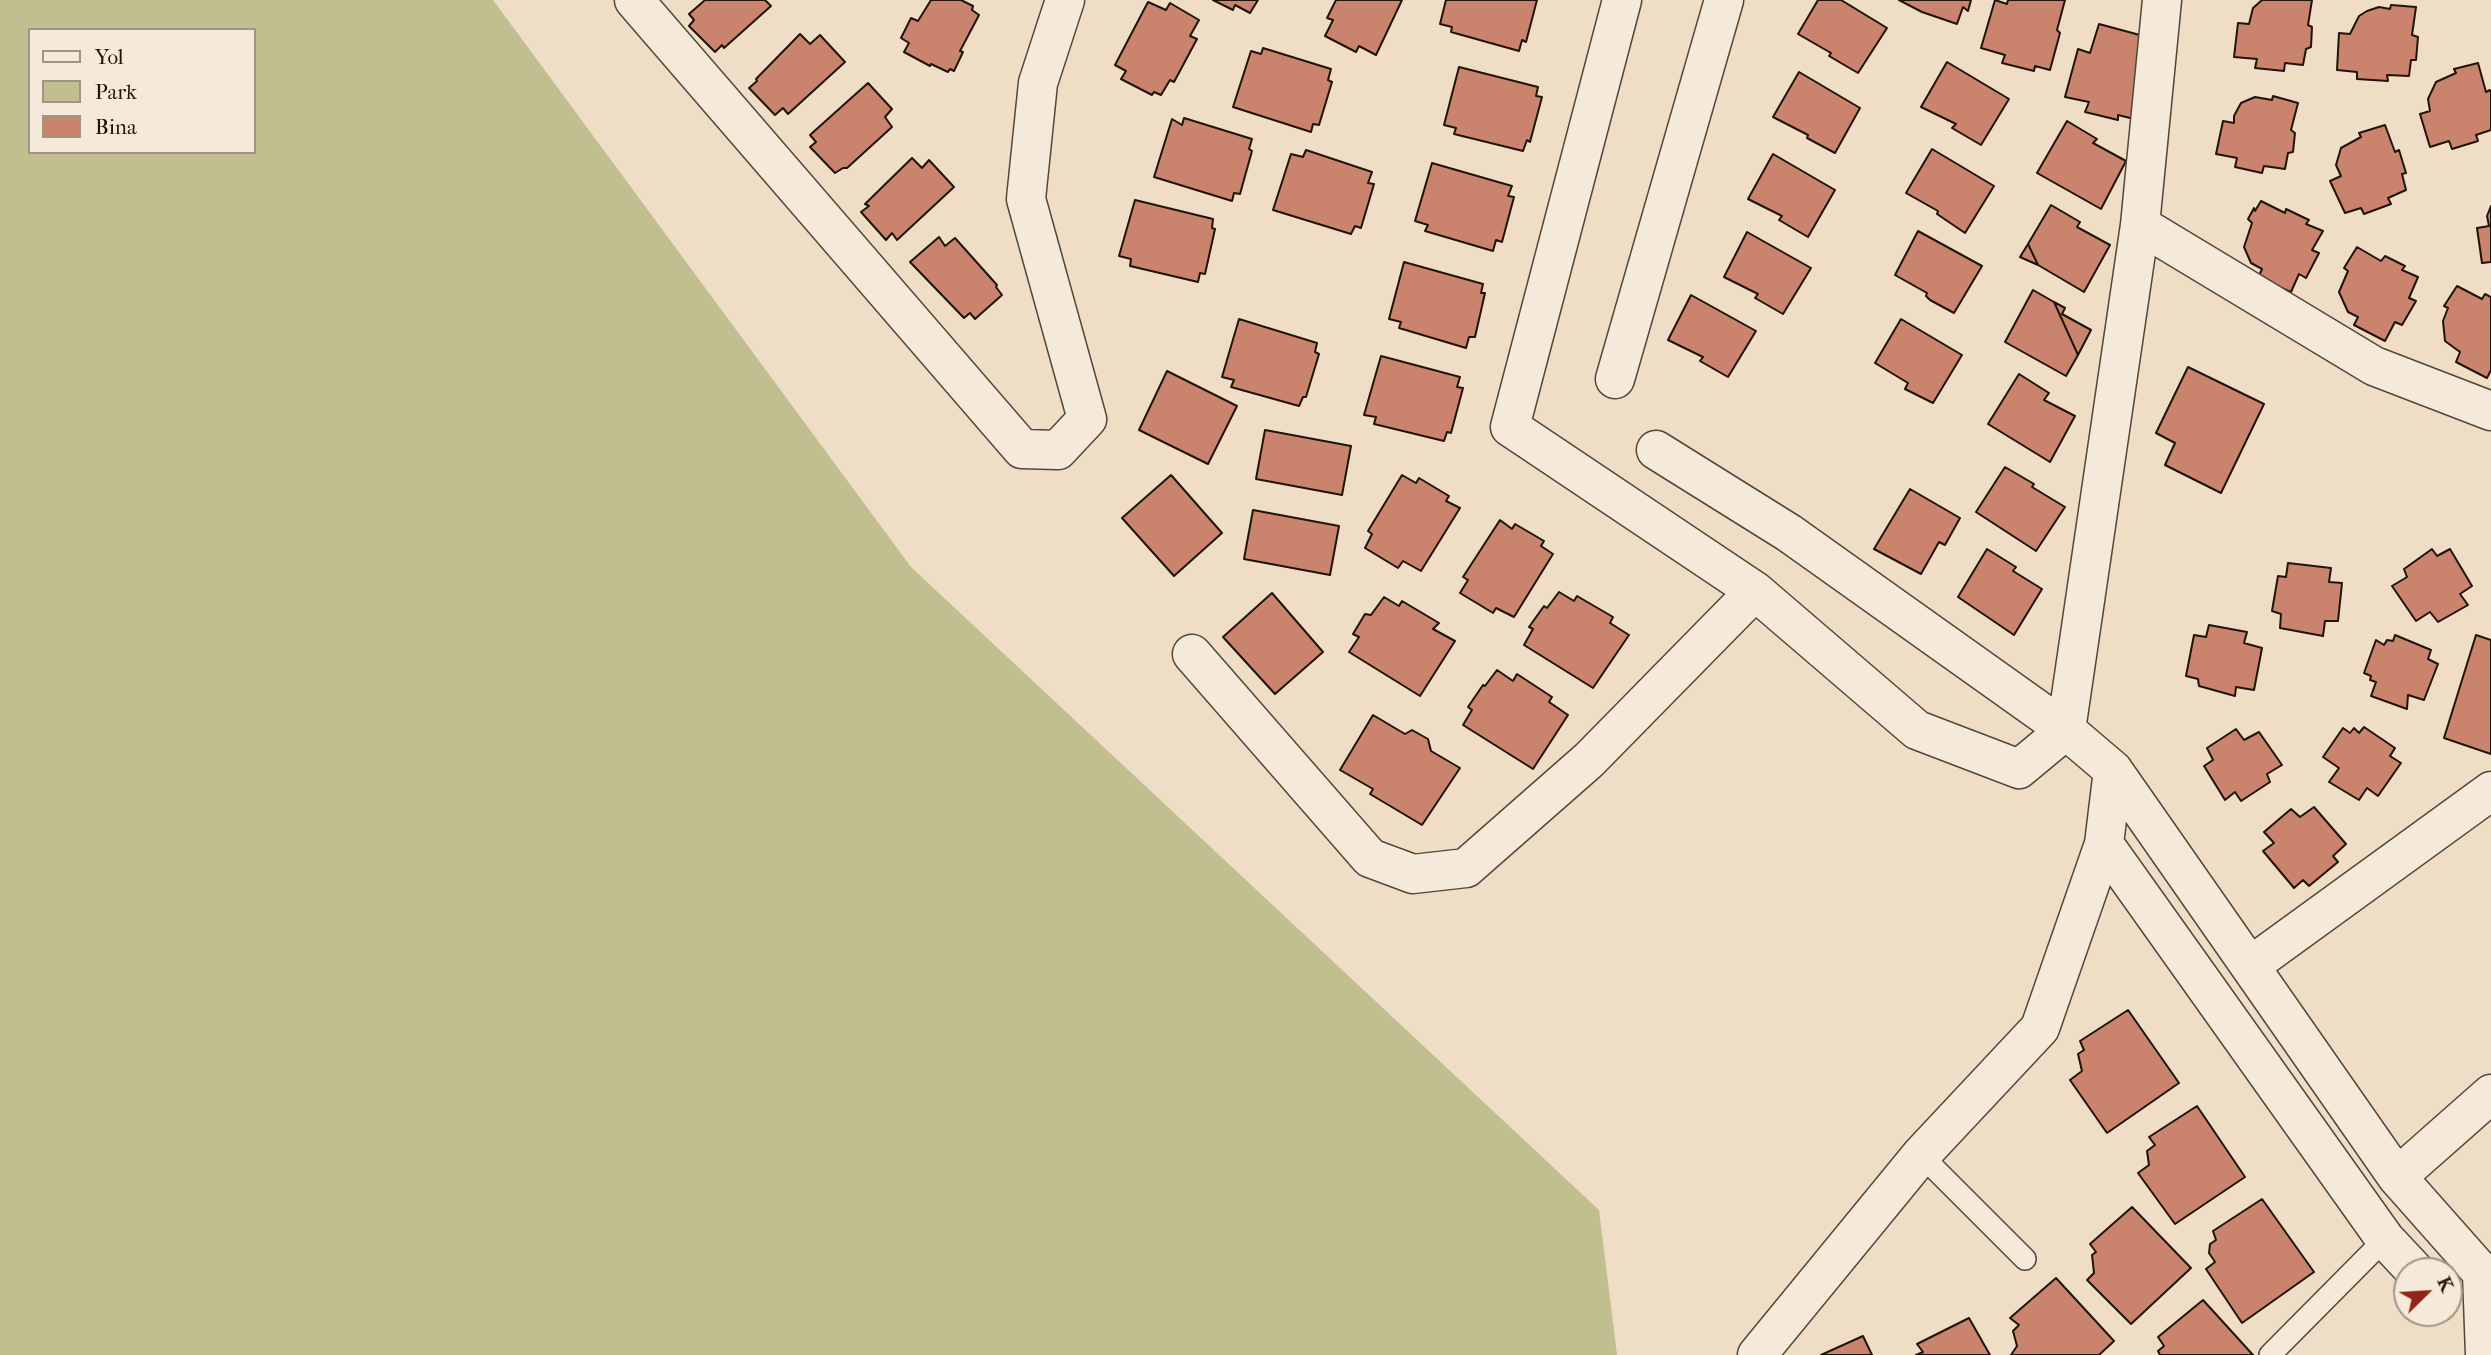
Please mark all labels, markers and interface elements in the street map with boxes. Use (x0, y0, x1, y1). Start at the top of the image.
legend (28, 28, 256, 154)
text: Yol (95, 45, 124, 69)
text: Park (95, 80, 137, 104)
text: Bina (95, 115, 137, 139)
north arrow (2393, 1257, 2463, 1327)
text: K (2432, 1273, 2458, 1295)

